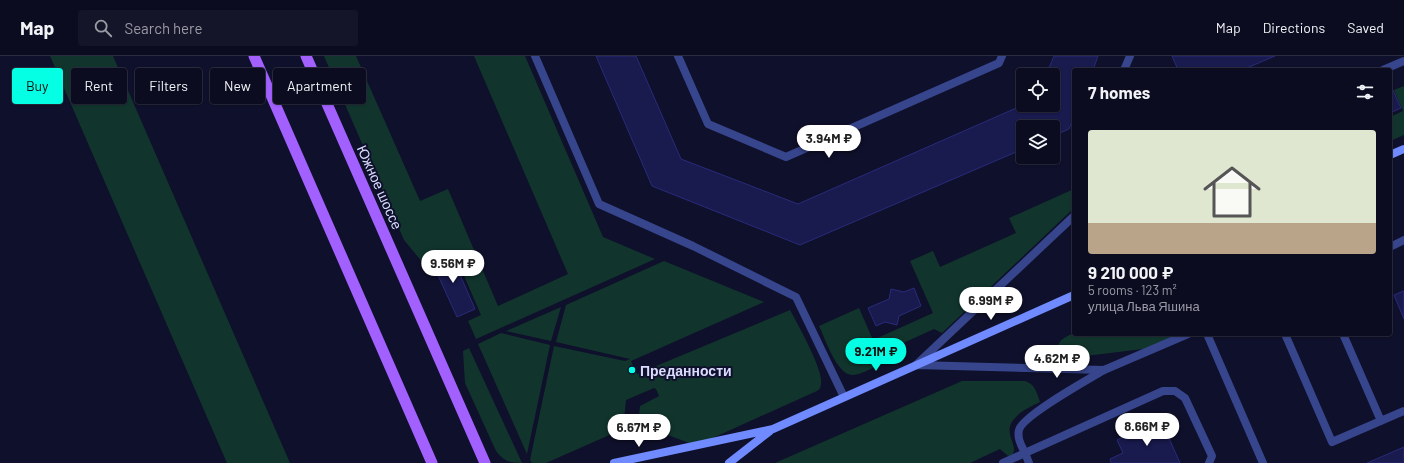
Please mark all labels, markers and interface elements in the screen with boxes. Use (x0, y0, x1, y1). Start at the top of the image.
search box (78, 10, 358, 46)
text: Map (20, 16, 54, 39)
icon: search (92, 17, 114, 39)
text: Search here (124, 19, 202, 37)
text: Map (1216, 19, 1241, 36)
text: Directions (1263, 19, 1325, 36)
text: Saved (1347, 19, 1384, 36)
chip: Buy (12, 68, 63, 104)
chip: Rent (71, 68, 127, 104)
chip: Filters (135, 68, 202, 104)
chip: New (210, 68, 265, 104)
chip: Apartment (273, 68, 366, 104)
map controls (1016, 68, 1060, 164)
button: locate (1016, 68, 1060, 112)
icon: filters (1354, 81, 1376, 103)
text: 7 homes (1088, 82, 1150, 102)
button: layers (1016, 120, 1060, 164)
pin: 3.94M ₽ (792, 125, 866, 159)
text: 3.94M ₽ (806, 130, 852, 146)
street label: Южное шоссе (354, 142, 406, 232)
icon: home (1196, 156, 1268, 228)
pin: 9.56M ₽ (416, 250, 490, 284)
text: 9.56M ₽ (430, 255, 476, 271)
text: 9 210 000 ₽ (1088, 262, 1173, 282)
text: 5 rooms · 123 m² (1088, 282, 1177, 298)
pin: 6.99M ₽ (954, 287, 1028, 321)
text: 6.99M ₽ (968, 292, 1014, 308)
text: улица Льва Яшина (1088, 298, 1200, 314)
pin: 9.21M ₽ (839, 338, 913, 372)
text: 9.21M ₽ (854, 343, 898, 359)
pin: 4.62M ₽ (1020, 345, 1094, 379)
text: 4.62M ₽ (1034, 350, 1080, 366)
place label: Преданности (640, 362, 732, 379)
marker: Преданности (627, 365, 637, 375)
pin: 8.66M ₽ (1110, 413, 1184, 447)
pin: 6.67M ₽ (602, 414, 676, 448)
text: 8.66M ₽ (1124, 418, 1170, 434)
text: 6.67M ₽ (617, 419, 661, 435)

